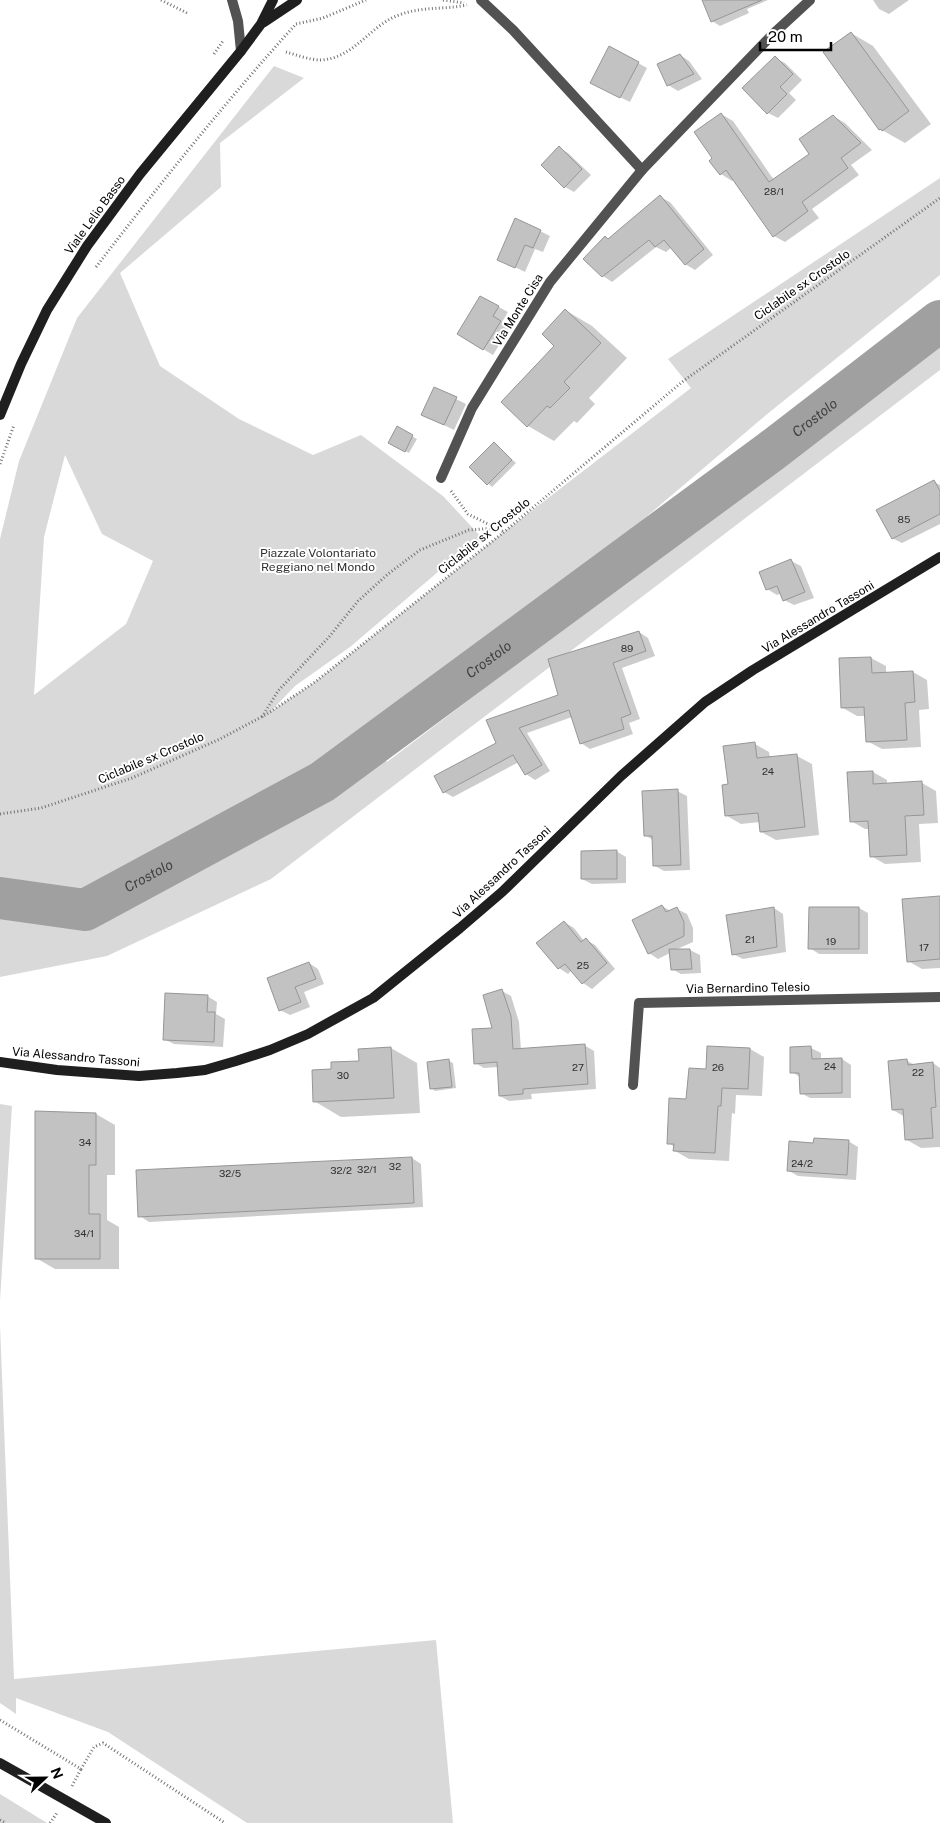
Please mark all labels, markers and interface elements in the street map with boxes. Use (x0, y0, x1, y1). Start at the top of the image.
scale bar (760, 20, 831, 52)
text: 20 m (768, 28, 803, 45)
street label: Viale Lelio Basso (62, 173, 128, 257)
house number: 28/1 (764, 185, 784, 197)
street label: Ciclabile sx Crostolo (751, 247, 853, 323)
street label: Via Monte Cisa (490, 271, 546, 349)
water label: Crostolo (789, 395, 841, 440)
street label: Ciclabile sx Crostolo (435, 495, 533, 577)
house number: 85 (898, 513, 910, 525)
park label: Piazzale Volontariato Reggiano nel Mondo (260, 546, 376, 574)
street label: Via Alessandro Tassoni (759, 578, 877, 656)
water label: Crostolo (462, 637, 515, 681)
house number: 89 (621, 642, 633, 654)
street label: Ciclabile sx Crostolo (96, 729, 206, 787)
house number: 24 (762, 765, 774, 777)
street label: Via Alessandro Tassoni (450, 823, 554, 921)
water label: Crostolo (121, 856, 176, 895)
house number: 21 (745, 933, 755, 945)
house number: 19 (826, 935, 836, 947)
house number: 17 (919, 941, 929, 953)
house number: 25 (577, 959, 589, 971)
street label: Via Bernardino Telesio (686, 980, 810, 996)
street label: Via Alessandro Tassoni (12, 1044, 140, 1070)
house number: 24 (824, 1060, 836, 1072)
house number: 27 (572, 1061, 584, 1073)
house number: 26 (712, 1061, 724, 1073)
house number: 22 (912, 1066, 924, 1078)
house number: 30 (337, 1069, 349, 1081)
house number: 34 (79, 1136, 91, 1148)
house number: 24/2 (791, 1157, 813, 1169)
house number: 32 (389, 1160, 401, 1172)
house number: 32/1 (357, 1163, 377, 1175)
house number: 32/2 (330, 1164, 352, 1176)
house number: 32/5 (219, 1167, 241, 1179)
house number: 34/1 (74, 1227, 94, 1239)
north arrow (20, 1753, 70, 1803)
text: N (48, 1765, 67, 1781)

